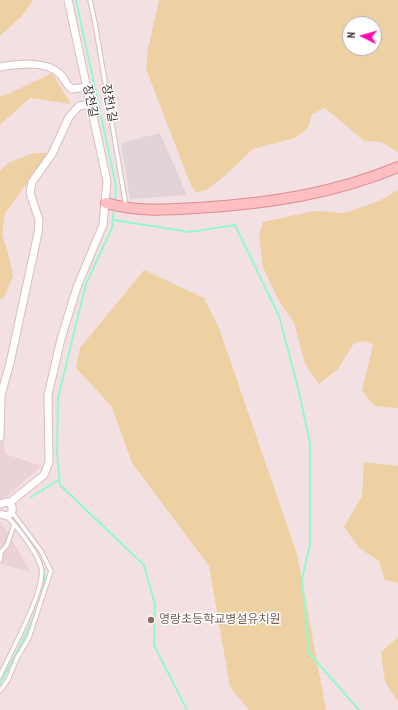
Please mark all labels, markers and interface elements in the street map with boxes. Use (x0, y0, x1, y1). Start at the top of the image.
north arrow (342, 16, 382, 56)
text: N (344, 31, 358, 39)
street label: 장천길 (80, 83, 100, 119)
street label: 장천1길 (99, 83, 119, 123)
place label: 영랑초등학교병설유치원 (159, 613, 280, 627)
marker: 영랑초등학교병설유치원 (146, 615, 156, 625)

